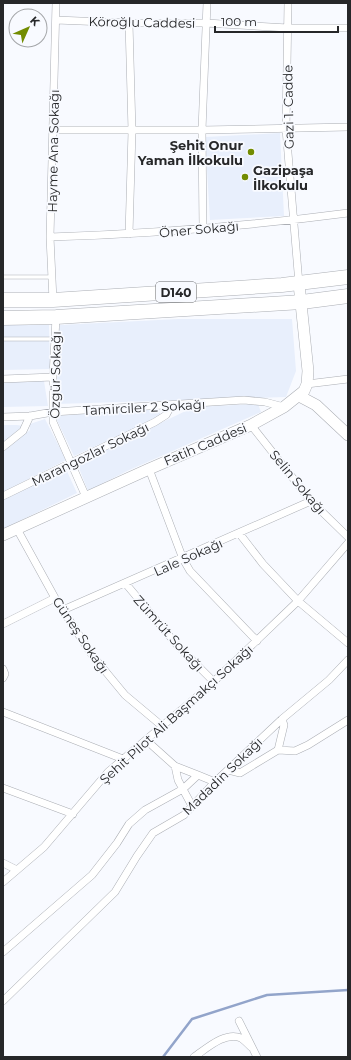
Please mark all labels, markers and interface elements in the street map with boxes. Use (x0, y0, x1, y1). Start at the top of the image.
north arrow (8, 8, 48, 48)
scale bar (215, 8, 338, 34)
text: K (27, 13, 44, 29)
street label: Köroğlu Caddesi (88, 13, 196, 31)
text: 100 m (221, 14, 257, 29)
street label: Gazi 1. Cadde (279, 65, 297, 149)
street label: Hayme Ana Sokağı (44, 89, 62, 213)
place label: Şehit Onur Yaman İlkokulu (137, 137, 243, 168)
marker: Şehit Onur Yaman İlkokulu (246, 147, 256, 157)
place label: Gazipaşa İlkokulu (253, 162, 314, 193)
marker: Gazipaşa İlkokulu (240, 172, 250, 182)
street label: Öner Sokağı (158, 218, 240, 240)
road number: D140 (156, 282, 196, 302)
street label: Özgür Sokağı (46, 331, 64, 419)
street label: Tamirciler 2 Sokağı (82, 396, 206, 418)
street label: Marangozlar Sokağı (29, 419, 151, 489)
street label: Fatih Caddesi (161, 419, 249, 469)
street label: Selin Sokağı (267, 447, 329, 517)
street label: Lale Sokağı (151, 535, 225, 579)
street label: Zümrüt Sokağı (130, 591, 208, 675)
street label: Güneş Sokağı (49, 594, 113, 676)
street label: Şehit Pilot Ali Başmakçı Sokağı (96, 641, 256, 787)
street label: Madadin Sokağı (179, 734, 265, 818)

